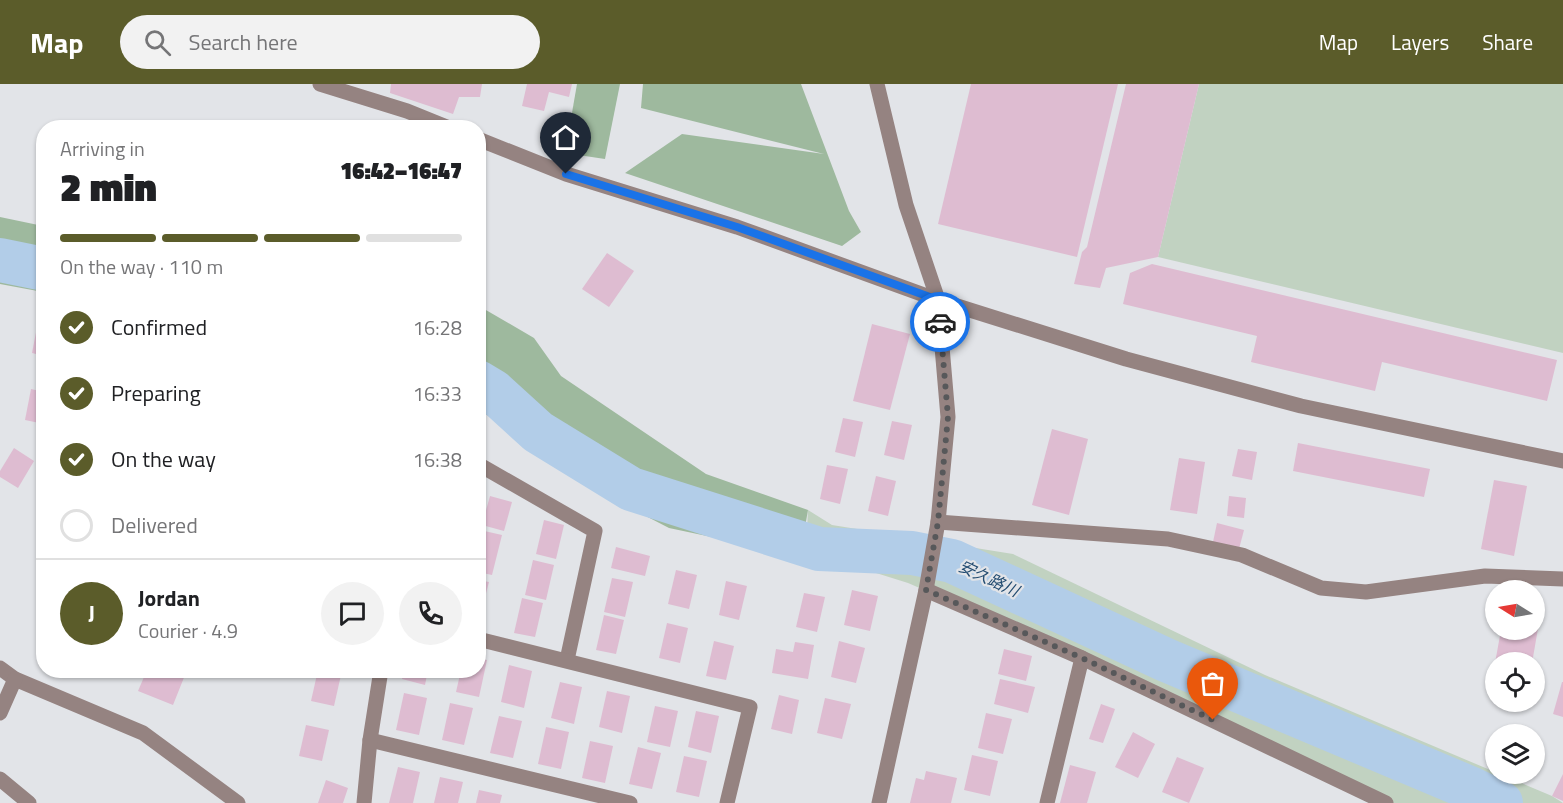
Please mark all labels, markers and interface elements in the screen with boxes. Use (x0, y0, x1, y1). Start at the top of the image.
search box (120, 15, 540, 69)
text: Map (30, 21, 84, 64)
text: Search here (189, 25, 298, 59)
icon: search (141, 26, 174, 59)
text: Map (1319, 26, 1358, 58)
text: Layers (1391, 26, 1449, 58)
text: Share (1482, 26, 1533, 58)
pin (540, 112, 591, 174)
icon: home (549, 121, 582, 154)
text: Arriving in (60, 133, 145, 164)
text: 16:42–16:47 (340, 154, 462, 188)
text: 2 min (60, 157, 157, 216)
text: On the way · 110 m (60, 251, 223, 282)
courier (910, 292, 970, 352)
icon: car (924, 306, 957, 339)
text: Confirmed (111, 310, 207, 344)
icon: check (60, 311, 93, 344)
text: 16:28 (413, 312, 462, 343)
text: Preparing (111, 376, 201, 410)
icon: check (60, 377, 93, 410)
text: 16:33 (413, 378, 462, 409)
text: On the way (111, 442, 216, 476)
icon: check (60, 443, 93, 476)
text: 16:38 (413, 444, 462, 475)
text: Delivered (111, 508, 198, 542)
water label: 安久路川 (955, 554, 1025, 603)
north arrow (1485, 580, 1545, 640)
map controls (1485, 580, 1545, 784)
text: Jordan (138, 581, 200, 615)
button: chat (321, 582, 384, 645)
button: phone (399, 582, 462, 645)
text: J (88, 596, 95, 630)
text: Courier · 4.9 (138, 615, 238, 646)
button: locate (1485, 652, 1545, 712)
pin (1187, 658, 1238, 720)
icon: bag (1196, 667, 1229, 700)
button: layers (1485, 724, 1545, 784)

